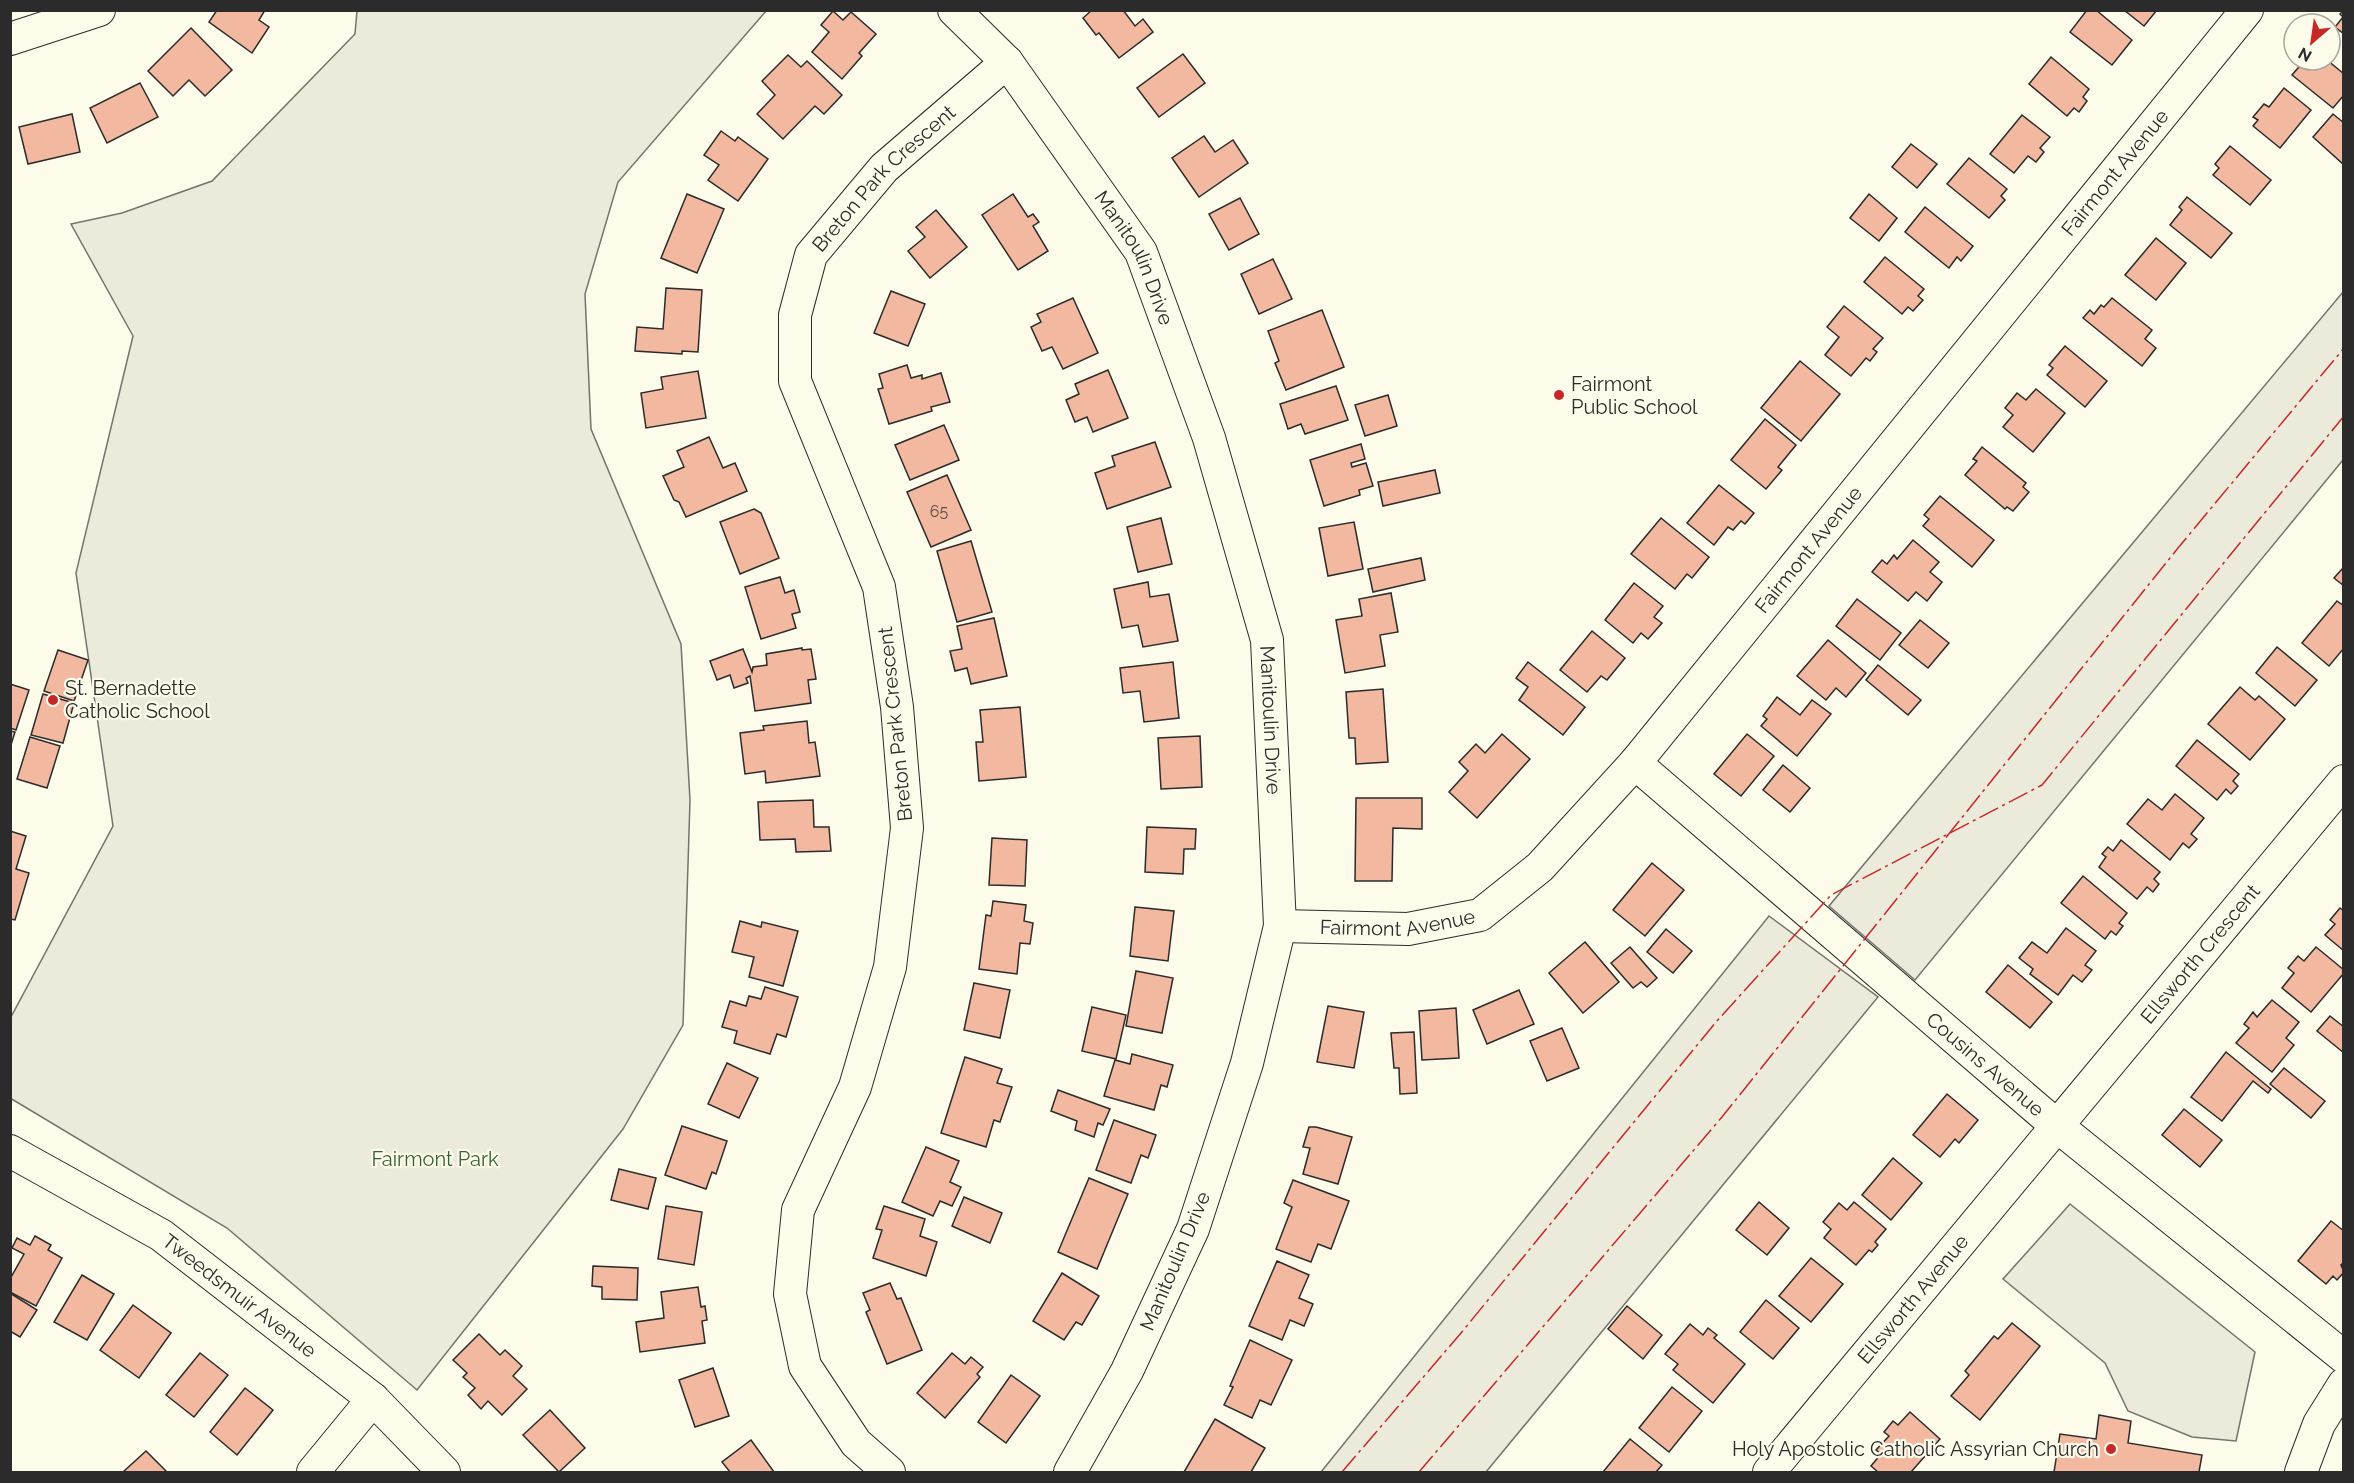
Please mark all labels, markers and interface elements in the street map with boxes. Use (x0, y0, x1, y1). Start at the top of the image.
north arrow (2282, 12, 2342, 72)
text: N (2295, 43, 2315, 66)
street label: Breton Park Crescent (807, 100, 960, 257)
street label: Fairmont Avenue (2056, 104, 2174, 241)
street label: Manitoulin Drive (1090, 186, 1179, 328)
place label: Fairmont Public School (1571, 372, 1698, 419)
marker: Fairmont Public School (1552, 388, 1566, 402)
street label: Fairmont Avenue (1750, 481, 1867, 618)
house number: 65 (930, 502, 948, 521)
street label: Breton Park Crescent (873, 625, 917, 822)
street label: Manitoulin Drive (1255, 645, 1286, 795)
place label: St. Bernadette Catholic School (65, 676, 210, 723)
marker: St. Bernadette Catholic School (46, 693, 60, 707)
street label: Ellsworth Crescent (2135, 879, 2265, 1028)
street label: Fairmont Avenue (1320, 904, 1477, 941)
street label: Cousins Avenue (1921, 1007, 2049, 1122)
park label: Fairmont Park (371, 1147, 499, 1171)
street label: Manitoulin Drive (1135, 1188, 1215, 1334)
street label: Tweedsmuir Avenue (158, 1229, 321, 1363)
street label: Ellsworth Avenue (1852, 1229, 1974, 1368)
place label: Holy Apostolic Catholic Assyrian Church (1732, 1437, 2099, 1461)
marker: Holy Apostolic Catholic Assyrian Church (2104, 1442, 2118, 1456)

